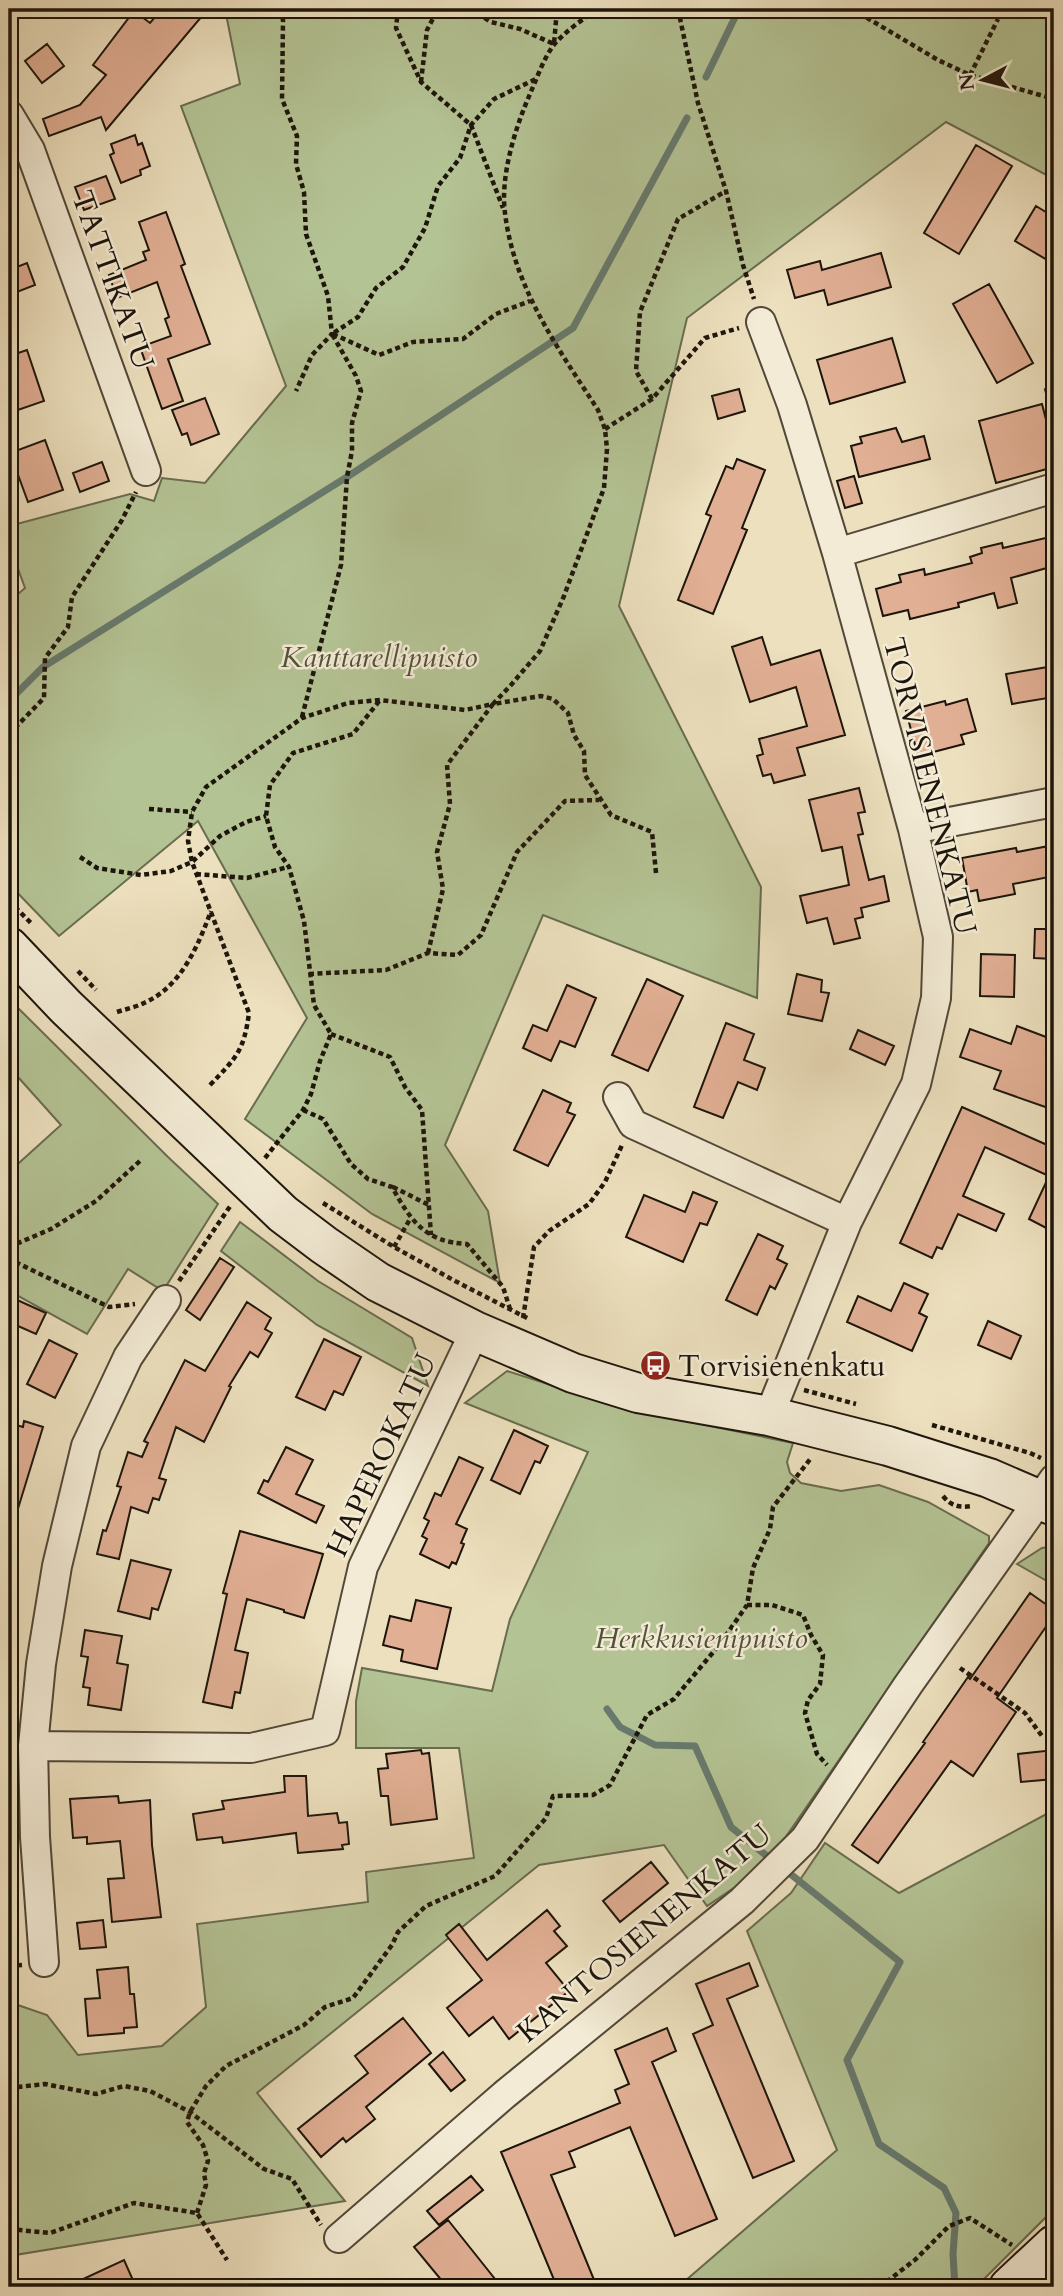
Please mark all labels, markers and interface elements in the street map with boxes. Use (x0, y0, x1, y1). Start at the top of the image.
north arrow (948, 46, 1018, 116)
text: N (953, 72, 981, 92)
street label: TATTIKATU (61, 185, 164, 376)
street label: TORVISIENENKATU (873, 633, 986, 939)
park label: Kanttarellipuisto (281, 637, 477, 678)
place label: Torvisienenkatu (678, 1346, 886, 1387)
street label: HAPEROKATU (316, 1347, 447, 1563)
bus stop icon: Torvisienenkatu (638, 1349, 672, 1383)
park label: Herkkusienipuisto (594, 1618, 808, 1659)
street label: KANTOSIENENKATU (508, 1814, 781, 2052)

